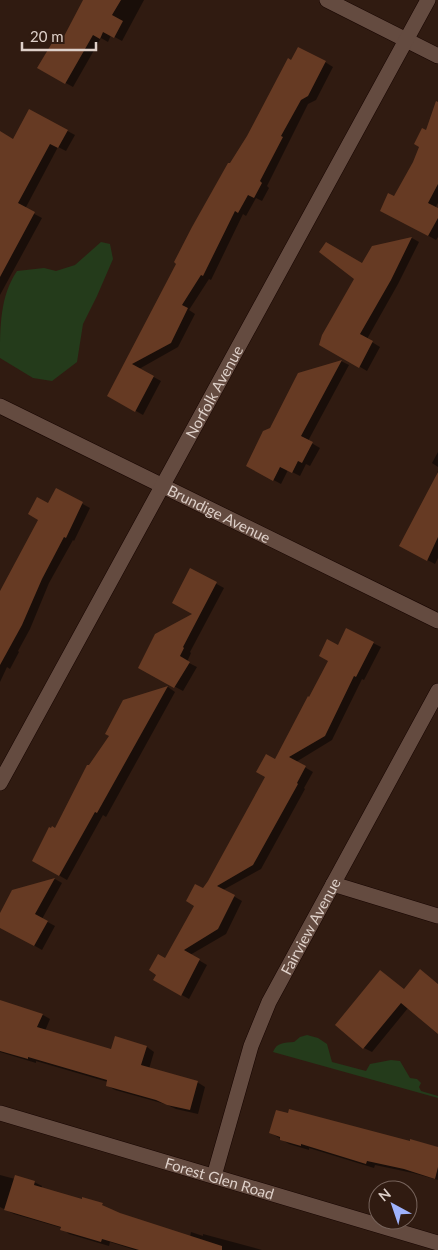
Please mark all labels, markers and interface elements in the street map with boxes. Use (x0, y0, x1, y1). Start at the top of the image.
scale bar (22, 20, 96, 52)
text: 20 m (30, 27, 64, 45)
street label: Norfolk Avenue (181, 342, 247, 441)
street label: Brundige Avenue (165, 481, 274, 546)
street label: Fairview Avenue (277, 874, 344, 978)
street label: Forest Glen Road (163, 1153, 276, 1203)
north arrow (368, 1180, 418, 1230)
text: N (375, 1185, 394, 1205)

